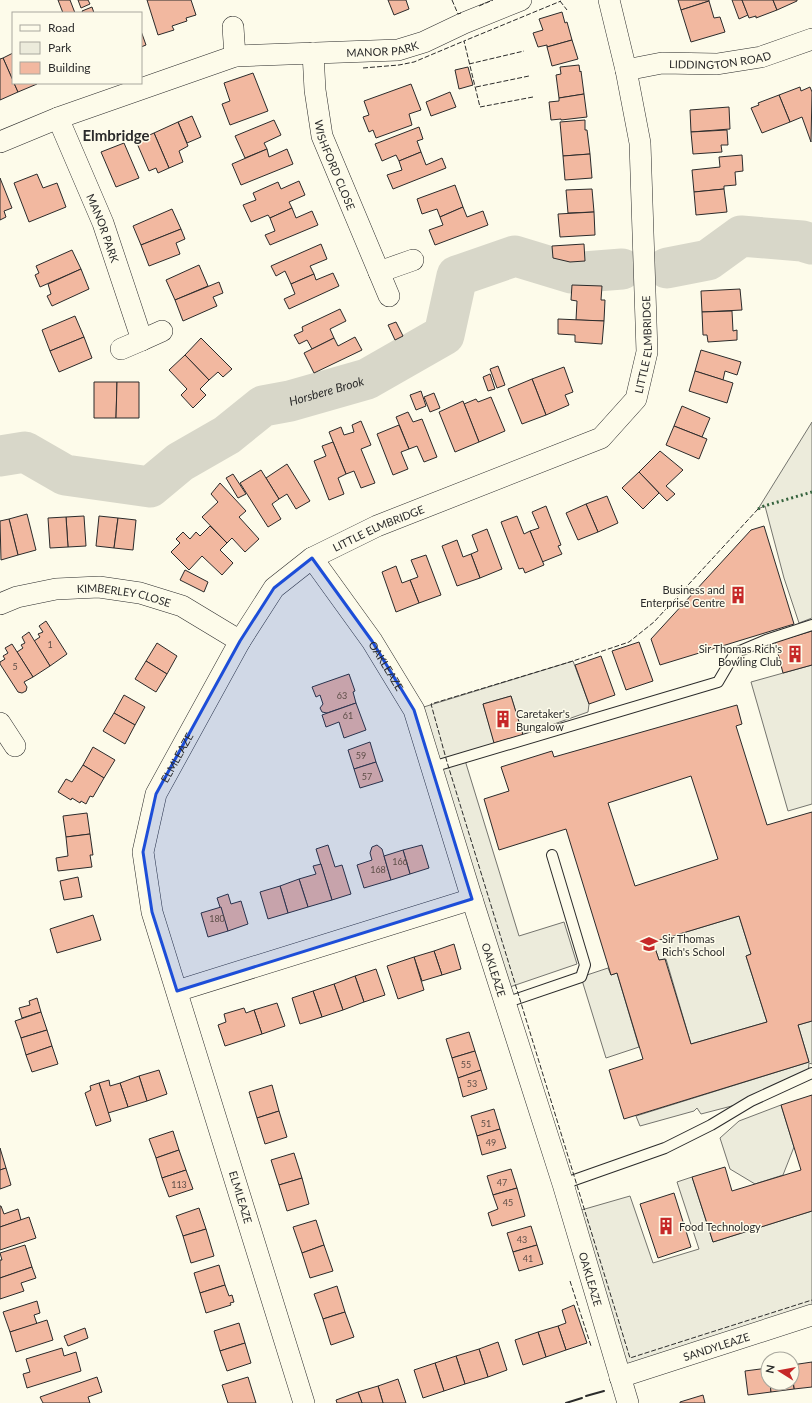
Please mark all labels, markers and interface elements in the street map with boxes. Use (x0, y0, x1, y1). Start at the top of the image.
legend (12, 12, 142, 84)
text: Road (48, 20, 75, 35)
street label: MANOR PARK (346, 37, 420, 58)
text: Park (48, 40, 72, 55)
street label: LIDDINGTON ROAD (669, 48, 773, 71)
text: Building (48, 60, 91, 75)
street label: WISHFORD CLOSE (313, 119, 359, 212)
district label: Elmbridge (82, 126, 150, 144)
street label: MANOR PARK (85, 192, 122, 265)
street label: LITTLE ELMBRIDGE (631, 295, 654, 395)
water label: Horsbere Brook (287, 373, 366, 408)
street label: LITTLE ELMBRIDGE (330, 502, 426, 553)
street label: KIMBERLEY CLOSE (76, 580, 173, 609)
place label: Business and Enterprise Centre (640, 583, 725, 609)
building icon: Business and Enterprise Centre (728, 585, 748, 605)
street label: OAKLEAZE (367, 638, 407, 693)
house number: 1 (47, 639, 53, 650)
place label: Sir Thomas Rich's Bowling Club (699, 642, 782, 668)
building icon: Sir Thomas Rich's Bowling Club (785, 644, 805, 664)
house number: 5 (12, 661, 18, 672)
house number: 63 (337, 690, 347, 701)
place label: Caretaker's Bungalow (516, 707, 570, 733)
building icon: Caretaker's Bungalow (493, 709, 513, 729)
house number: 61 (343, 710, 353, 721)
street label: ELMLEAZE (157, 730, 195, 784)
house number: 59 (356, 750, 366, 761)
house number: 57 (362, 771, 372, 782)
house number: 166 (392, 856, 408, 867)
house number: 168 (370, 864, 386, 875)
house number: 180 (209, 913, 225, 924)
place label: Sir Thomas Rich's School (662, 932, 725, 958)
school or university icon: Sir Thomas Rich's School (639, 934, 659, 954)
street label: OAKLEAZE (480, 941, 509, 998)
house number: 55 (461, 1059, 471, 1070)
house number: 53 (467, 1078, 477, 1089)
house number: 51 (481, 1118, 491, 1129)
house number: 49 (486, 1137, 496, 1148)
street label: ELMLEAZE (227, 1169, 255, 1225)
house number: 47 (497, 1177, 507, 1188)
house number: 113 (171, 1179, 187, 1190)
house number: 45 (503, 1197, 513, 1208)
building icon: Food Technology (656, 1216, 676, 1236)
place label: Food Technology (679, 1220, 761, 1233)
house number: 43 (517, 1234, 527, 1245)
street label: OAKLEAZE (577, 1250, 605, 1307)
house number: 41 (523, 1253, 533, 1264)
street label: SANDYLEAZE (681, 1329, 751, 1363)
north arrow (760, 1351, 800, 1391)
text: N (763, 1364, 777, 1374)

